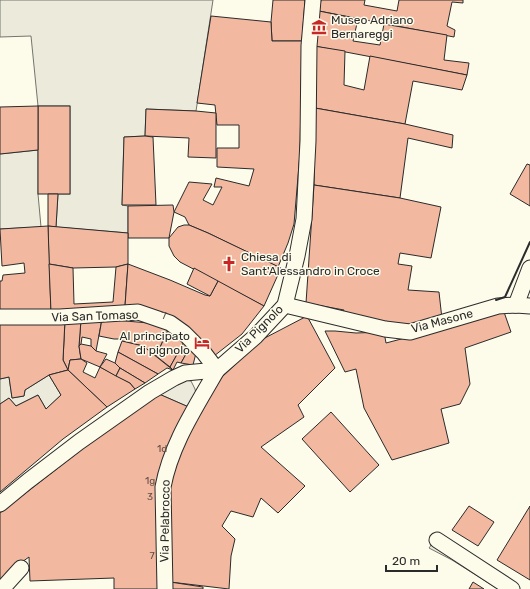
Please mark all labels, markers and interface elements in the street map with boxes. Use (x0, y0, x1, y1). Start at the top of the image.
place label: Museo Adriano Bernareggi (331, 13, 414, 41)
museum icon: Museo Adriano Bernareggi (310, 18, 328, 36)
place label: Chiesa di Sant'Alessandro in Croce (241, 250, 380, 278)
church icon: Chiesa di Sant'Alessandro in Croce (220, 255, 238, 273)
street label: Via Pignolo (232, 302, 286, 356)
street label: Via Masone (410, 306, 475, 336)
street label: Via San Tomaso (51, 307, 139, 325)
house number: 7 (161, 310, 167, 322)
place label: Al principato di pignolo (119, 329, 190, 357)
hotel icon: Al principato di pignolo (193, 334, 211, 352)
house number: 1d (157, 443, 167, 455)
house number: 1g (145, 475, 155, 487)
street label: Via Pelabrocco (157, 479, 173, 563)
house number: 3 (147, 491, 153, 503)
scale bar (386, 547, 437, 573)
house number: 7 (149, 550, 155, 562)
text: 20 m (392, 554, 420, 568)

